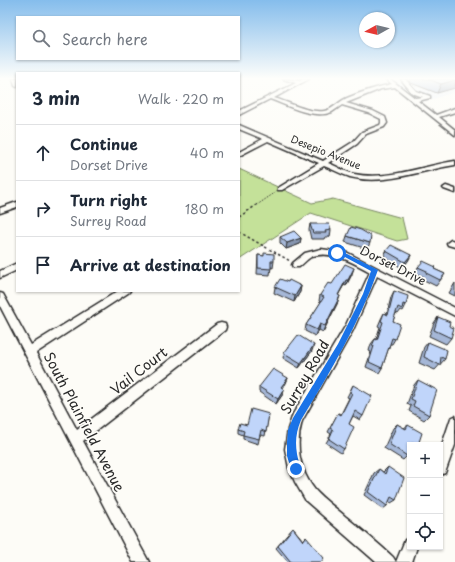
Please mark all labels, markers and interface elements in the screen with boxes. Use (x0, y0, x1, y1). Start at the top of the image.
north arrow (359, 12, 395, 48)
search box (16, 16, 240, 60)
icon: search (30, 27, 52, 49)
text: Search here (62, 27, 148, 50)
text: 3 min (32, 85, 80, 111)
text: Walk · 220 m (138, 89, 224, 108)
street label: Desepio Avenue (289, 131, 364, 173)
text: Continue (70, 132, 138, 155)
icon: ahead (32, 142, 54, 164)
text: 40 m (190, 143, 224, 162)
text: Dorset Drive (70, 155, 148, 174)
text: Turn right (70, 188, 147, 211)
icon: right (32, 198, 54, 220)
text: 180 m (185, 199, 224, 218)
text: Surrey Road (70, 211, 147, 230)
street label: Dorset Drive (357, 241, 430, 289)
route start (328, 244, 346, 262)
text: Arrive at destination (70, 253, 231, 276)
icon: arrive (32, 254, 54, 276)
street label: Surrey Road (275, 336, 334, 418)
street label: Vail Court (106, 341, 172, 400)
street label: South Plainfield Avenue (39, 348, 130, 496)
map controls (407, 442, 443, 550)
button: + (407, 442, 443, 478)
route end (287, 460, 305, 478)
button: − (407, 478, 443, 514)
button: locate (407, 514, 443, 550)

